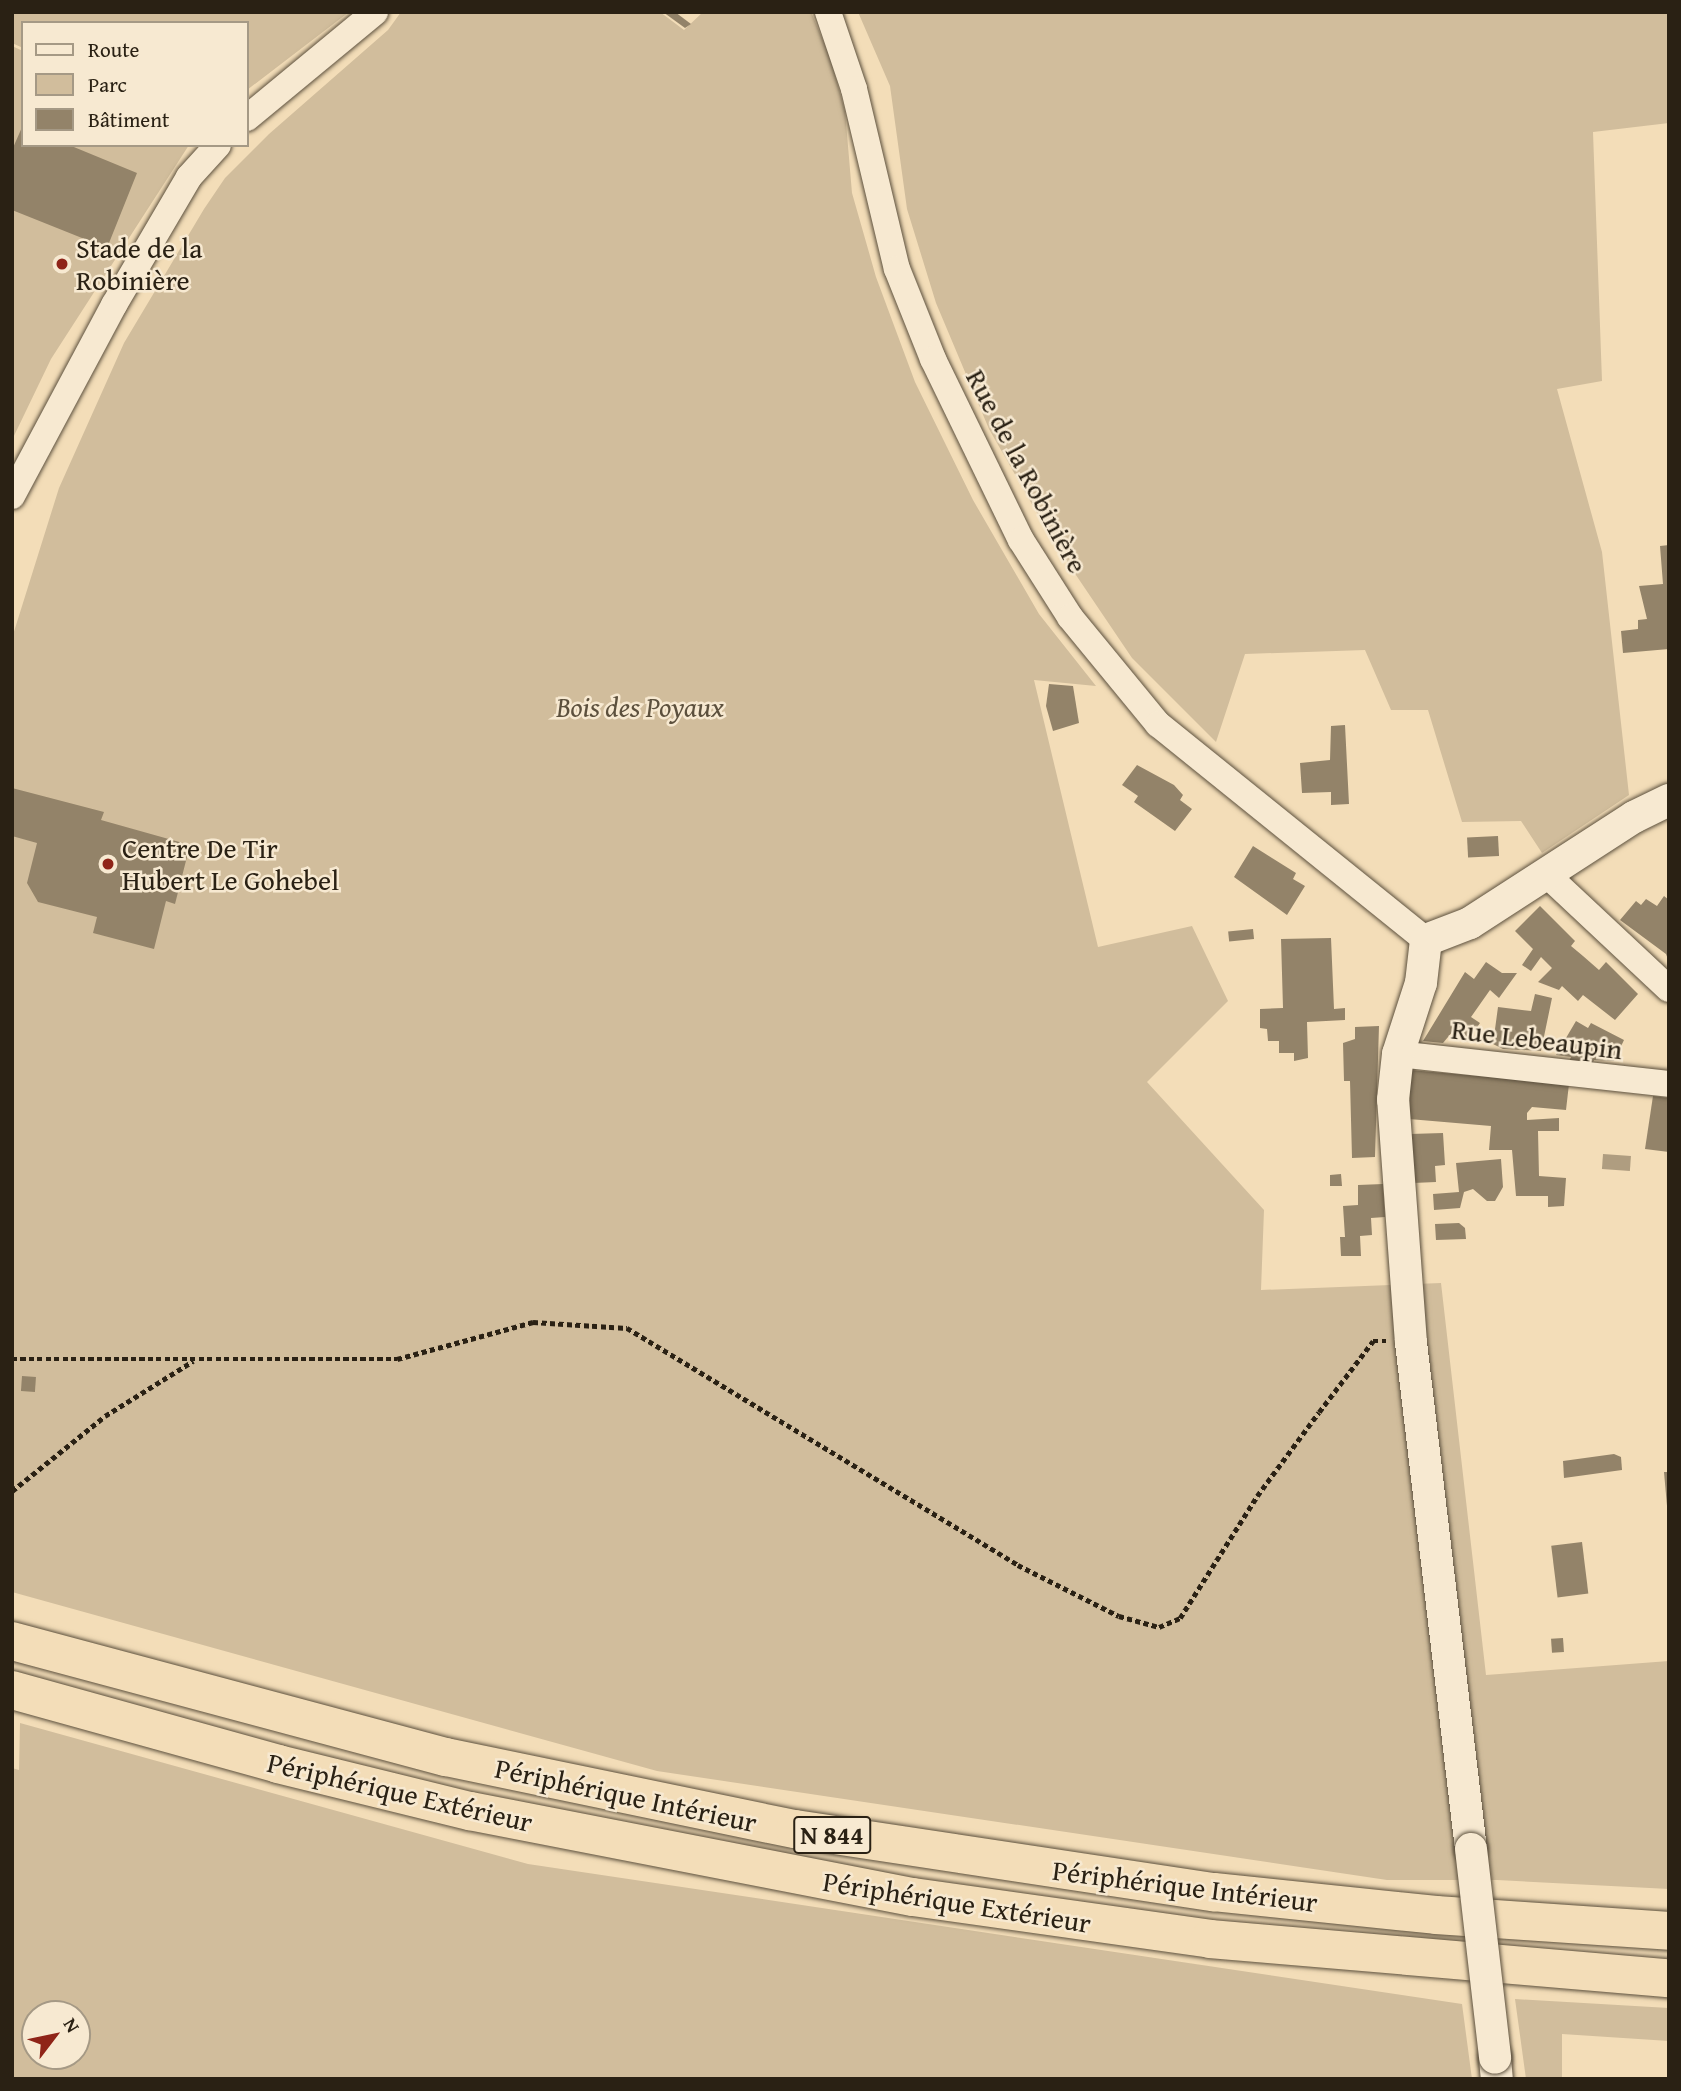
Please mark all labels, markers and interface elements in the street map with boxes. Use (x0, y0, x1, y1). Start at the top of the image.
legend (21, 21, 248, 147)
text: Route (88, 34, 139, 65)
text: Parc (88, 69, 127, 100)
text: Bâtiment (88, 104, 169, 135)
place label: Stade de la Robinière (76, 231, 202, 297)
marker: Stade de la Robinière (54, 256, 70, 272)
street label: Rue de la Robinière (959, 363, 1095, 579)
park label: Bois des Poyaux (556, 690, 724, 724)
place label: Centre De Tir Hubert Le Gohebel (122, 831, 339, 897)
marker: Centre De Tir Hubert Le Gohebel (100, 856, 116, 872)
street label: Rue Lebeaupin (1450, 1012, 1624, 1066)
street label: Périphérique Extérieur (264, 1745, 536, 1839)
street label: Périphérique Intérieur (492, 1751, 760, 1839)
road number: N 844 (792, 1812, 872, 1858)
street label: Périphérique Intérieur (1051, 1853, 1319, 1919)
street label: Périphérique Extérieur (821, 1864, 1093, 1940)
north arrow (21, 2000, 91, 2070)
text: N (57, 2012, 87, 2038)

